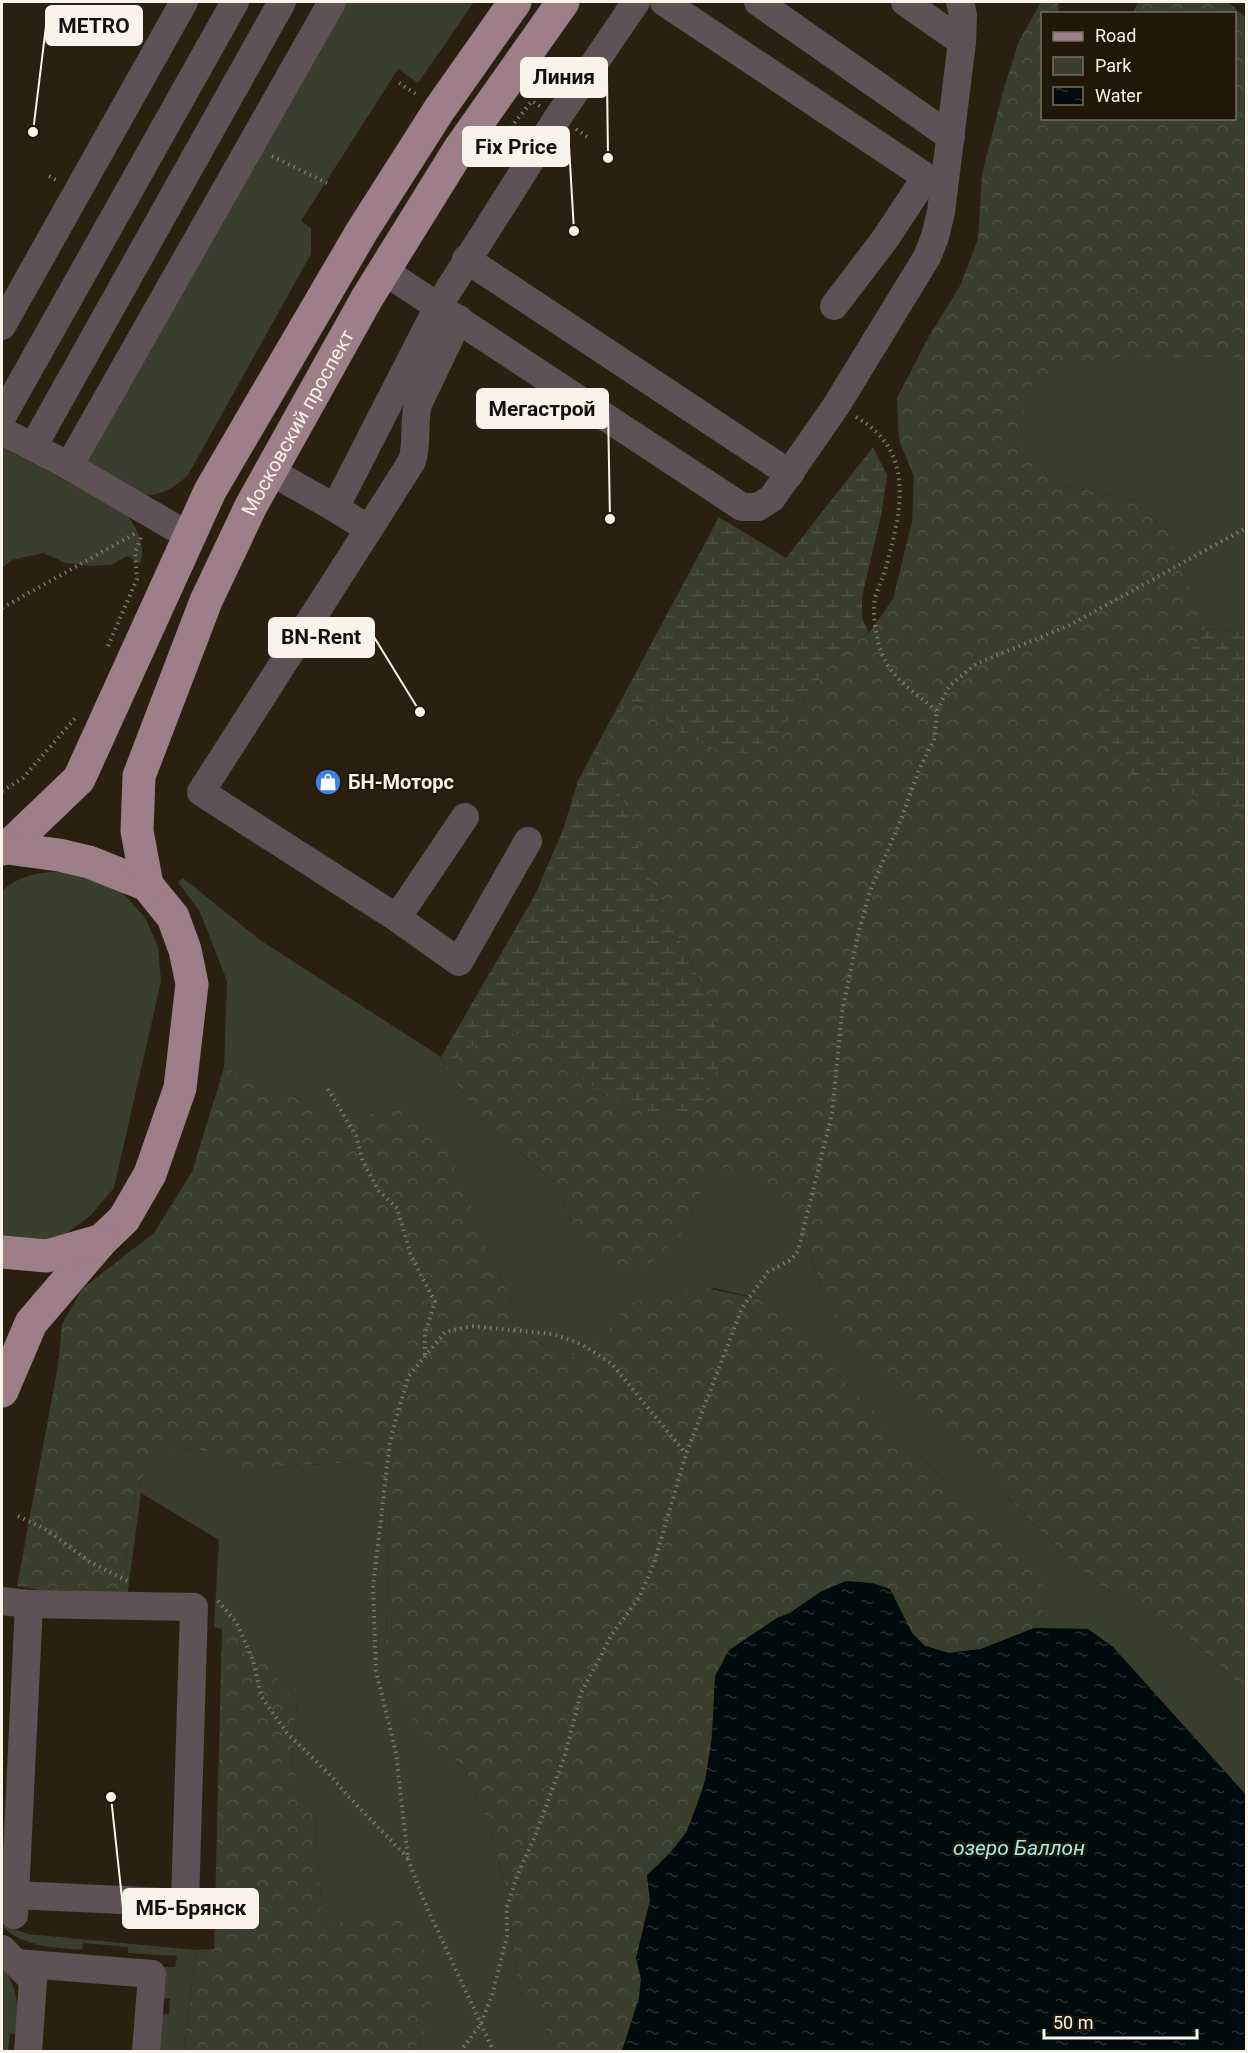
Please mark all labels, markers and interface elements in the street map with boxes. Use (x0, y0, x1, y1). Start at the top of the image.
callout: METRO (46, 6, 142, 45)
legend (1041, 12, 1236, 120)
text: METRO (58, 14, 130, 38)
text: Road (1095, 25, 1136, 46)
text: Park (1095, 55, 1132, 76)
callout: Линия (521, 58, 607, 97)
text: Линия (533, 65, 595, 89)
text: Water (1095, 85, 1142, 106)
callout: Fix Price (463, 127, 569, 166)
text: Fix Price (475, 135, 557, 159)
street label: Московский проспект (236, 325, 359, 519)
callout: Мегастрой (477, 389, 608, 428)
text: Мегастрой (489, 397, 596, 421)
callout: BN-Rent (269, 618, 374, 657)
text: BN-Rent (281, 625, 361, 649)
shop icon: БН-Моторс (313, 767, 343, 797)
place label: БН-Моторс (348, 770, 454, 794)
water label: озеро Баллон (953, 1836, 1085, 1860)
callout: МБ-Брянск (123, 1889, 258, 1928)
text: МБ-Брянск (136, 1896, 247, 1920)
scale bar (1044, 2002, 1197, 2040)
text: 50 m (1053, 2012, 1093, 2033)

